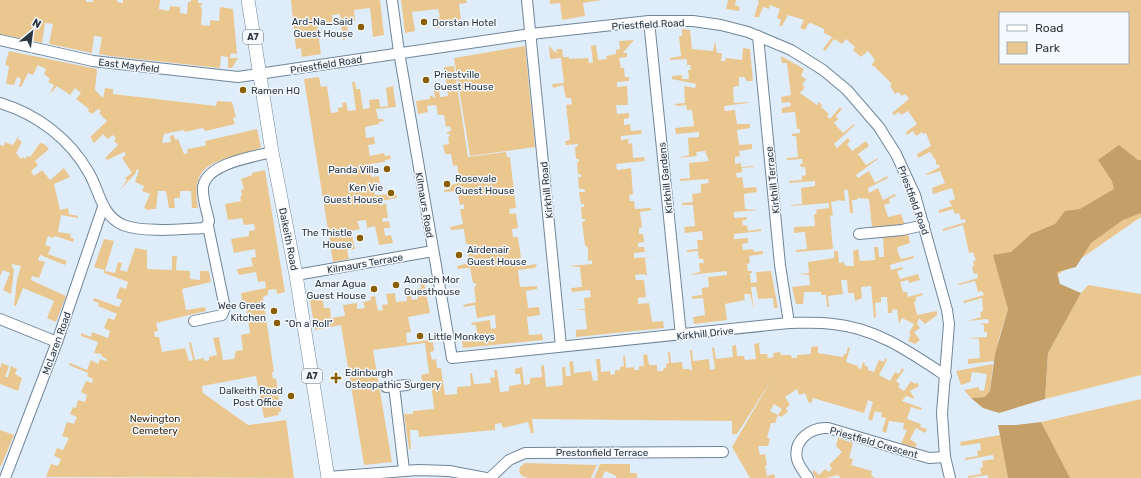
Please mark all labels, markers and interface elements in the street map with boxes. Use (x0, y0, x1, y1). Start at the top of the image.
north arrow (12, 12, 52, 52)
legend (999, 12, 1129, 64)
text: N (30, 16, 43, 31)
place label: Ard-Na_Said Guest House (292, 16, 353, 40)
marker: Dorstan Hotel (419, 17, 429, 27)
place label: Dorstan Hotel (432, 17, 496, 29)
street label: Priestfield Road (611, 17, 685, 33)
text: Road (1035, 21, 1063, 35)
marker: Ard-Na_Said Guest House (356, 22, 366, 32)
road number: A7 (243, 30, 263, 44)
text: Park (1035, 41, 1061, 55)
street label: Priestfield Road (289, 53, 363, 77)
street label: East Mayfield (98, 56, 160, 76)
place label: Priestville Guest House (434, 69, 494, 93)
marker: Priestville Guest House (421, 75, 431, 85)
marker: Ramen HQ (238, 85, 248, 95)
place label: Ramen HQ (251, 85, 300, 97)
street label: Kirkhill Gardens (656, 141, 676, 214)
street label: Kirkhill Terrace (763, 145, 782, 214)
street label: Kirkhill Road (538, 161, 556, 219)
place label: Panda Villa (328, 164, 379, 176)
marker: Panda Villa (382, 164, 392, 174)
street label: Priestfield Road (895, 164, 931, 237)
street label: Kilmaurs Road (412, 171, 436, 239)
place label: Rosevale Guest House (455, 173, 515, 197)
marker: Rosevale Guest House (442, 179, 452, 189)
place label: Ken Vie Guest House (324, 182, 383, 206)
marker: Ken Vie Guest House (386, 188, 396, 198)
street label: Dalkeith Road (276, 207, 300, 272)
place label: The Thistle House (301, 227, 352, 251)
marker: The Thistle House (355, 233, 365, 243)
place label: Airdenair Guest House (467, 244, 527, 268)
marker: Airdenair Guest House (454, 250, 464, 260)
street label: Kilmaurs Terrace (326, 251, 405, 277)
place label: Aonach Mor Guesthouse (404, 274, 460, 298)
place label: Amar Agua Guest House (307, 278, 366, 302)
marker: Aonach Mor Guesthouse (391, 280, 401, 290)
marker: Amar Agua Guest House (369, 284, 379, 294)
place label: Wee Greek Kitchen (218, 300, 267, 324)
marker: Wee Greek Kitchen (269, 306, 279, 316)
street label: McLaren Road (40, 310, 74, 376)
marker: "On a Roll" (272, 318, 282, 328)
place label: "On a Roll" (285, 318, 333, 330)
street label: Kirkhill Drive (676, 325, 735, 343)
marker: Little Monkeys (415, 331, 425, 341)
place label: Little Monkeys (428, 331, 495, 343)
place label: Edinburgh Osteopathic Surgery (345, 367, 441, 391)
road number: A7 (302, 369, 322, 383)
marker: Edinburgh Osteopathic Surgery (330, 372, 342, 384)
place label: Dalkeith Road Post Office (219, 385, 283, 409)
marker: Dalkeith Road Post Office (286, 391, 296, 401)
park label: Newington Cemetery (130, 413, 180, 437)
street label: Priestfield Crescent (828, 425, 919, 461)
street label: Prestonfield Terrace (556, 447, 649, 459)

